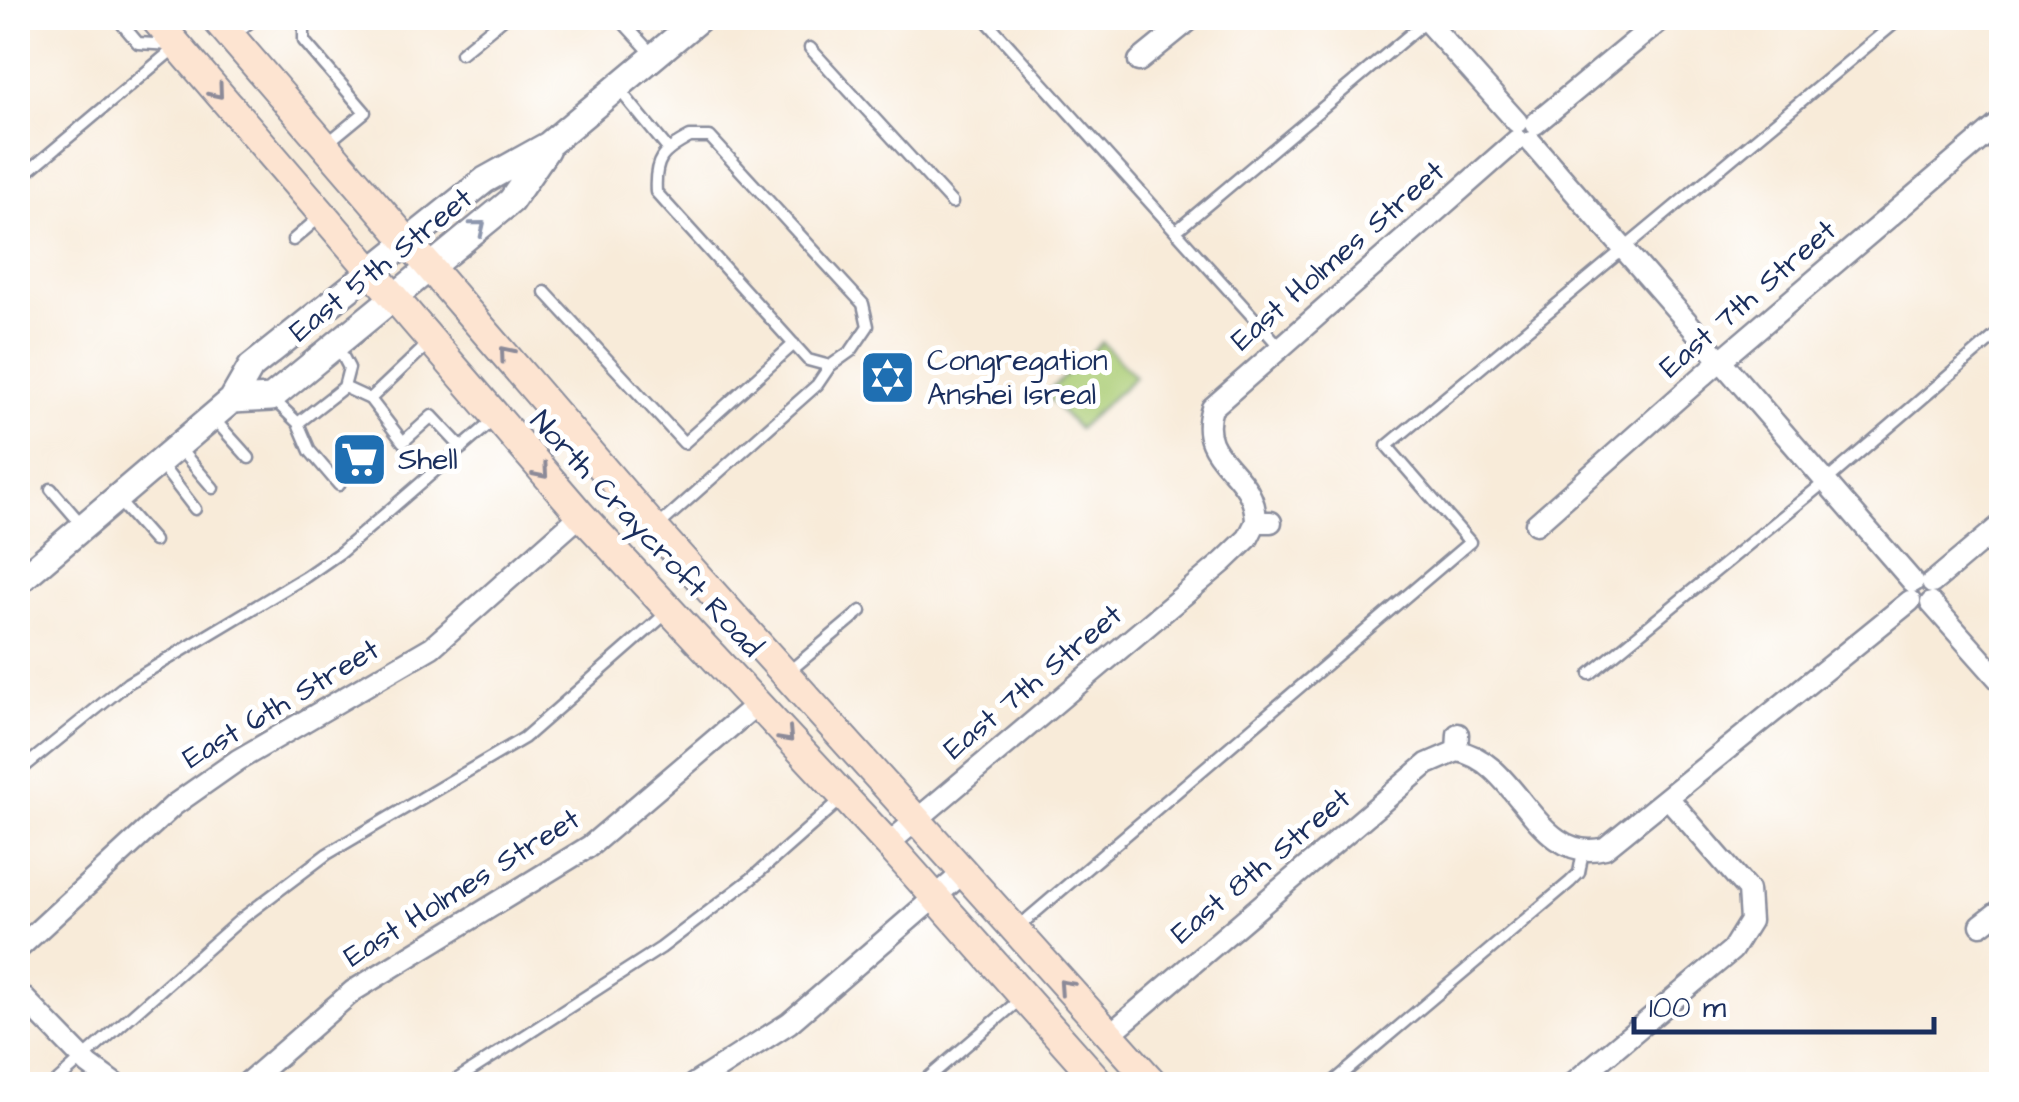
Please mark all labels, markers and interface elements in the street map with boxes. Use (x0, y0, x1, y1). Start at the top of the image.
one-way arrow (205, 80, 223, 99)
street label: East Holmes Street (1222, 151, 1454, 361)
street label: East 5th Street (280, 178, 482, 352)
street label: East 7th Street (1650, 210, 1846, 388)
one-way arrow (468, 221, 486, 239)
place label: Congregation Anshei Isreal (927, 340, 1108, 416)
one-way arrow (499, 347, 517, 365)
synagogue icon: Congregation Anshei Isreal (858, 348, 918, 408)
street label: North Craycroft Road (519, 401, 772, 667)
supermarket icon: Shell (329, 430, 389, 490)
place label: Shell (398, 439, 458, 481)
one-way arrow (531, 460, 549, 478)
street label: East 7th Street (934, 594, 1132, 770)
street label: East 6th Street (175, 629, 387, 779)
one-way arrow (775, 724, 793, 742)
street label: East 8th Street (1162, 778, 1360, 954)
street label: East Holmes Street (336, 798, 588, 978)
scale bar (1634, 972, 1934, 1034)
one-way arrow (1059, 979, 1077, 998)
text: 100 m (1649, 987, 1727, 1029)

